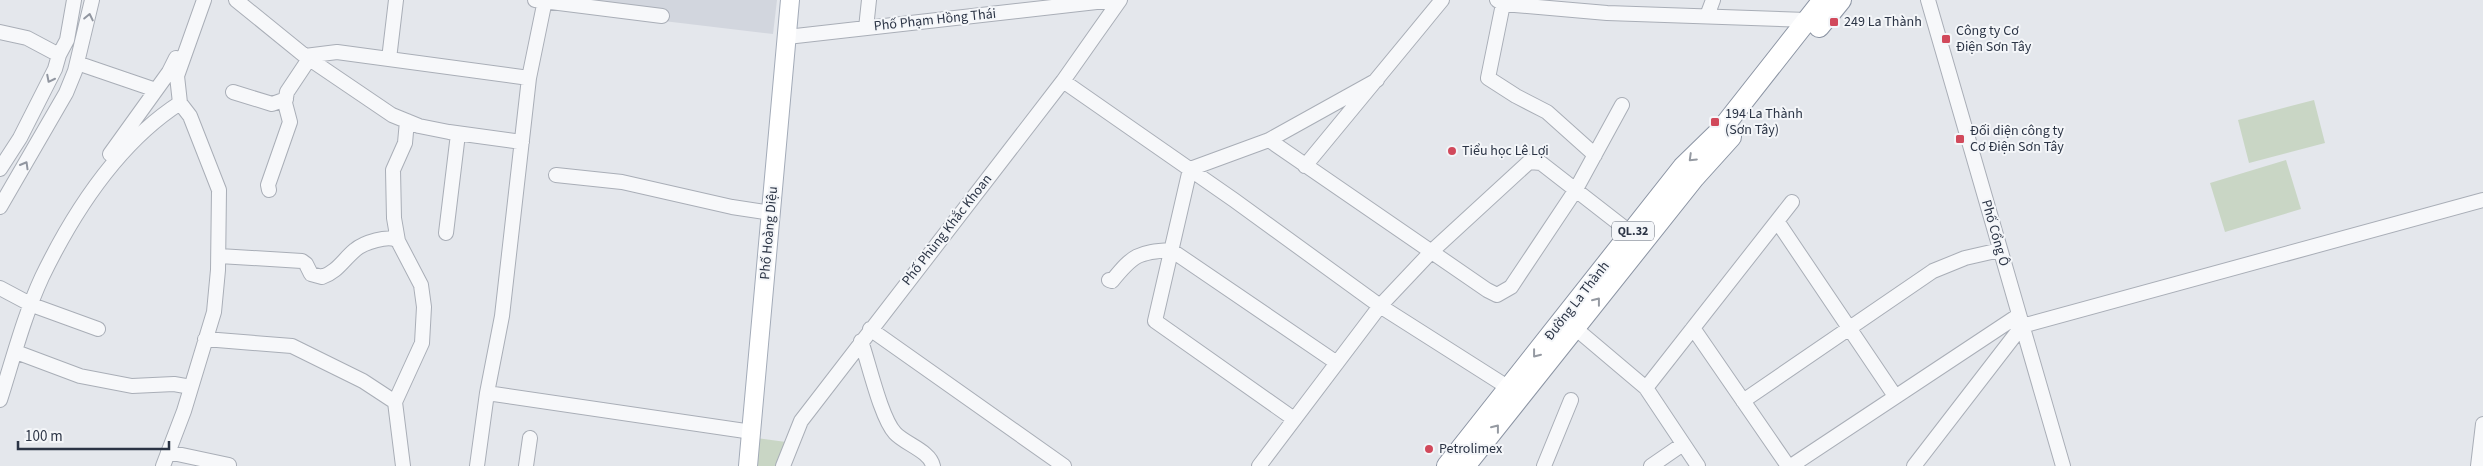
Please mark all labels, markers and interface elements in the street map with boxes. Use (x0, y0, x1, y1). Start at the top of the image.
street label: Phố Phạm Hồng Thái (873, 4, 997, 36)
place label: 249 La Thành (1844, 12, 1922, 32)
one-way arrow (83, 13, 93, 21)
marker: 249 La Thành (1828, 16, 1840, 28)
place label: Công ty Cơ Điện Sơn Tây (1956, 21, 2032, 57)
marker: Công ty Cơ Điện Sơn Tây (1940, 33, 1952, 45)
one-way arrow (45, 74, 56, 83)
place label: 194 La Thành (Sơn Tây) (1725, 104, 1803, 140)
marker: 194 La Thành (Sơn Tây) (1709, 116, 1721, 128)
place label: Đối diện công ty Cơ Điện Sơn Tây (1970, 121, 2064, 157)
marker: Đối diện công ty Cơ Điện Sơn Tây (1954, 133, 1966, 145)
place label: Tiểu học Lê Lợi (1462, 141, 1549, 161)
marker: Tiểu học Lê Lợi (1446, 145, 1458, 157)
one-way arrow (1688, 153, 1697, 162)
one-way arrow (19, 161, 29, 170)
street label: Phố Phùng Khắc Khoan (897, 170, 997, 290)
street label: Phố Hoàng Diệu (755, 185, 783, 281)
street label: Phố Cổng Ô (1976, 197, 2014, 269)
road number: QL.32 (1612, 222, 1654, 240)
street label: Đường La Thành (1540, 257, 1614, 345)
one-way arrow (1591, 297, 1600, 306)
one-way arrow (1532, 348, 1541, 357)
scale bar (18, 418, 169, 450)
one-way arrow (1490, 425, 1498, 434)
text: 100 m (25, 426, 63, 447)
place label: Petrolimex (1439, 439, 1503, 459)
marker: Petrolimex (1423, 443, 1435, 455)

